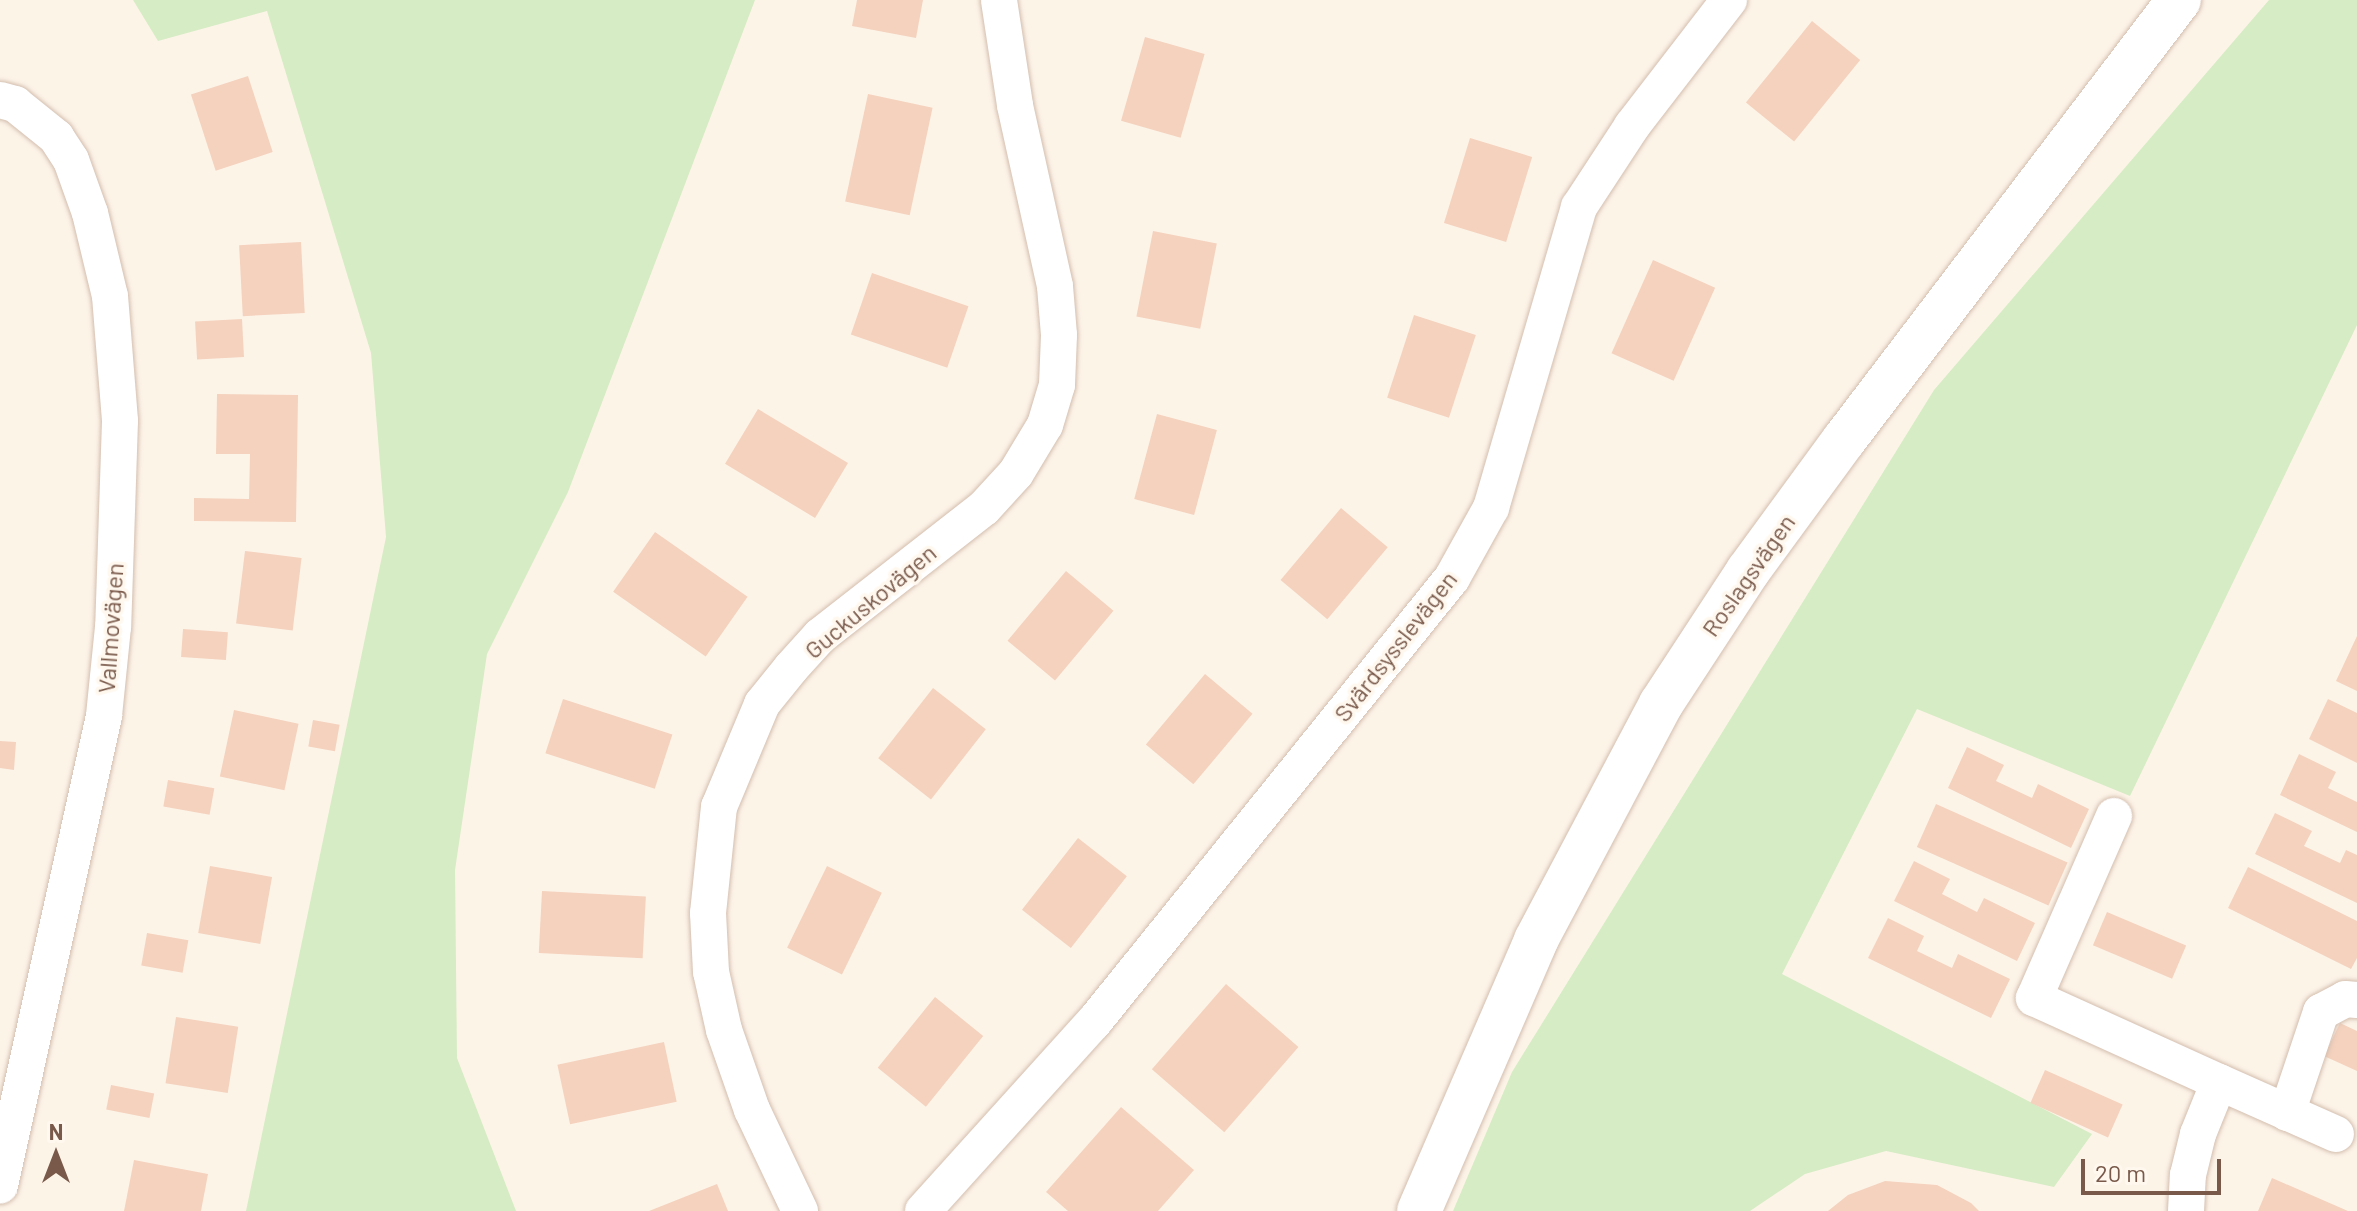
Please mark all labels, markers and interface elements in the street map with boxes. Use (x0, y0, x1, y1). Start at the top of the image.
street label: Roslagsvägen (1695, 508, 1801, 642)
street label: Guckuskovägen (798, 538, 942, 664)
street label: Vallmovägen (91, 562, 129, 694)
street label: Svärdsysslevägen (1327, 565, 1463, 727)
north arrow (16, 1115, 96, 1195)
text: N (49, 1118, 63, 1144)
scale bar (2085, 1143, 2225, 1193)
text: 20 m (2095, 1158, 2146, 1187)

